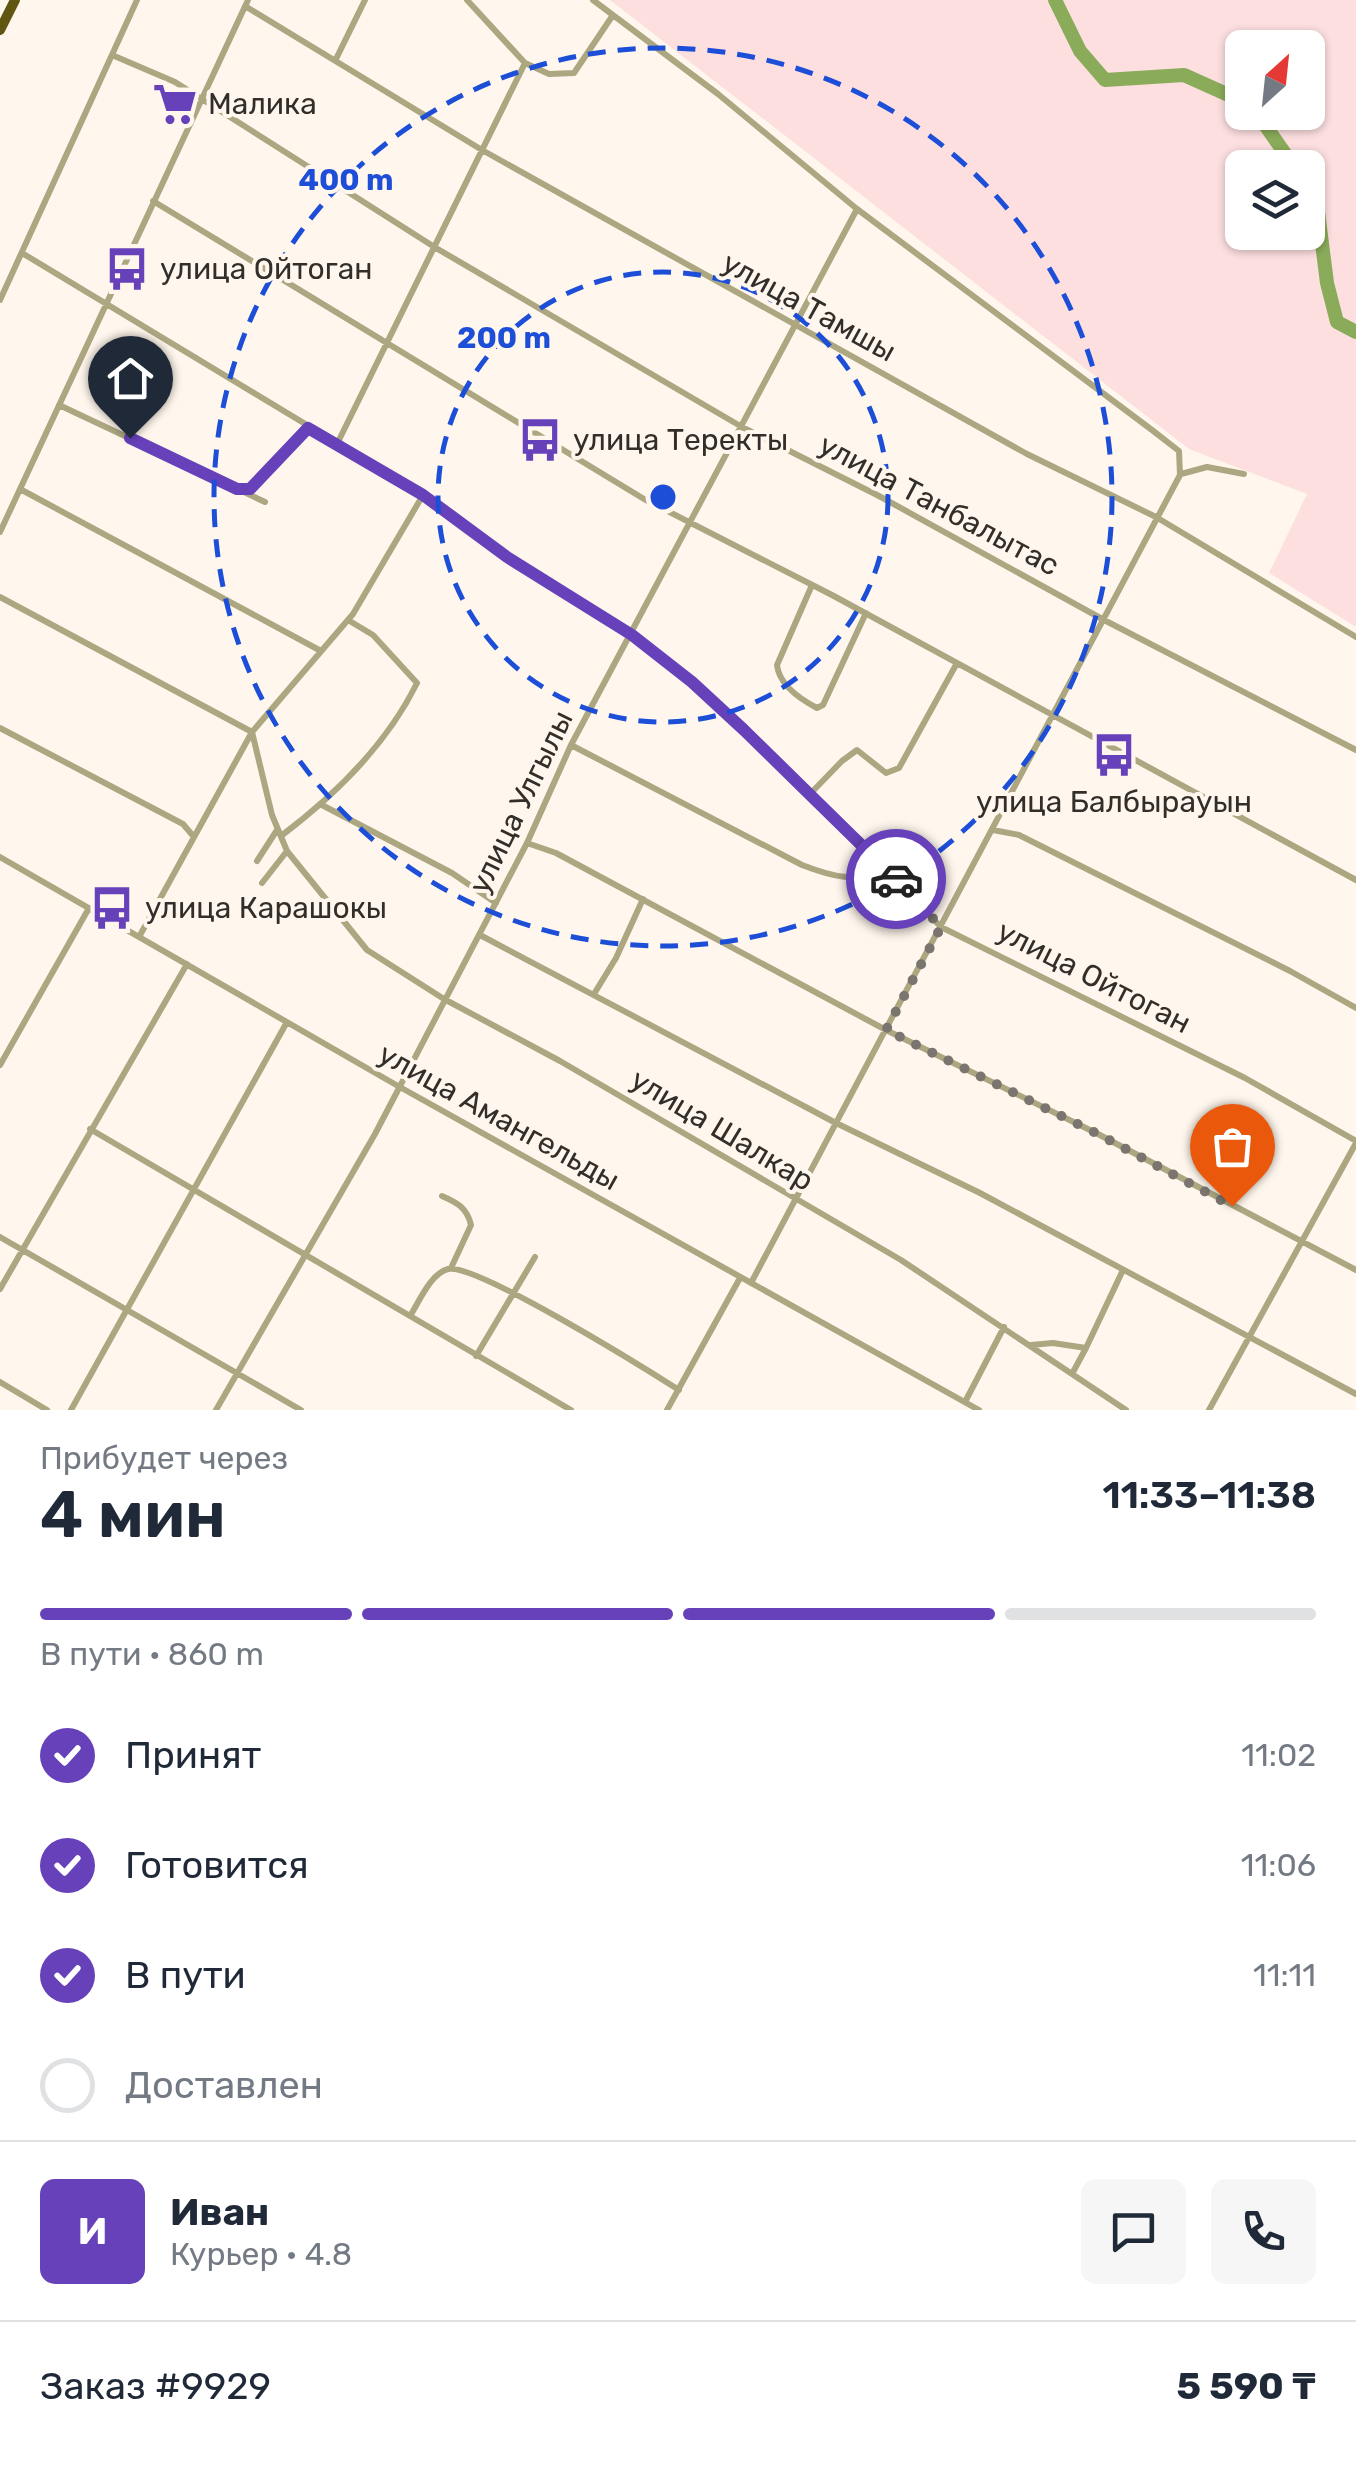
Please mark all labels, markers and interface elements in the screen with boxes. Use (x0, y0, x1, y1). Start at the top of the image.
north arrow (1225, 30, 1325, 130)
map controls (1225, 30, 1325, 250)
supermarket icon: Малика (151, 80, 199, 128)
place label: Малика (208, 86, 317, 122)
button: layers (1225, 150, 1325, 250)
text: 400 m (298, 162, 394, 198)
bus stop icon: улица Ойтоган (103, 245, 151, 293)
street label: улица Тамшы (716, 245, 902, 369)
place label: улица Ойтоган (160, 251, 373, 287)
text: 200 m (457, 320, 551, 356)
pin (88, 336, 173, 439)
icon: home (103, 351, 158, 406)
bus stop icon: улица Теректы (516, 416, 564, 464)
place label: улица Теректы (573, 422, 788, 458)
street label: улица Танбалытас (813, 426, 1065, 584)
centre of rings (645, 479, 681, 515)
street label: улица Улгылы (461, 705, 581, 899)
bus stop icon: улица Балбырауын (1090, 731, 1138, 779)
place label: улица Балбырауын (976, 784, 1252, 820)
courier (846, 829, 946, 929)
icon: car (869, 852, 924, 907)
bus stop icon: улица Карашокы (88, 884, 136, 932)
place label: улица Карашокы (145, 890, 387, 926)
street label: улица Ойтоган (991, 913, 1197, 1041)
street label: улица Амангельды (372, 1036, 626, 1198)
street label: улица Шалкар (624, 1061, 820, 1199)
pin (1190, 1104, 1275, 1207)
icon: bag (1205, 1119, 1260, 1174)
text: Прибудет через (40, 1439, 288, 1477)
text: 11:33–11:38 (1102, 1472, 1316, 1518)
text: 4 мин (40, 1476, 226, 1553)
text: В пути · 860 m (40, 1635, 264, 1673)
icon: check (40, 1728, 95, 1783)
text: Принят (125, 1732, 261, 1778)
text: 11:02 (1241, 1736, 1316, 1774)
icon: check (40, 1838, 95, 1893)
text: Готовится (125, 1842, 309, 1888)
text: 11:06 (1241, 1846, 1316, 1884)
icon: check (40, 1948, 95, 2003)
text: В пути (125, 1952, 246, 1998)
text: 11:11 (1253, 1956, 1316, 1994)
text: Доставлен (125, 2062, 323, 2108)
button: chat (1081, 2179, 1186, 2284)
button: phone (1211, 2179, 1316, 2284)
text: Иван (170, 2189, 269, 2235)
text: И (78, 2208, 107, 2254)
text: Курьер · 4.8 (170, 2235, 352, 2273)
text: Заказ #9929 (40, 2363, 271, 2409)
text: 5 590 ₸ (1177, 2363, 1316, 2409)

